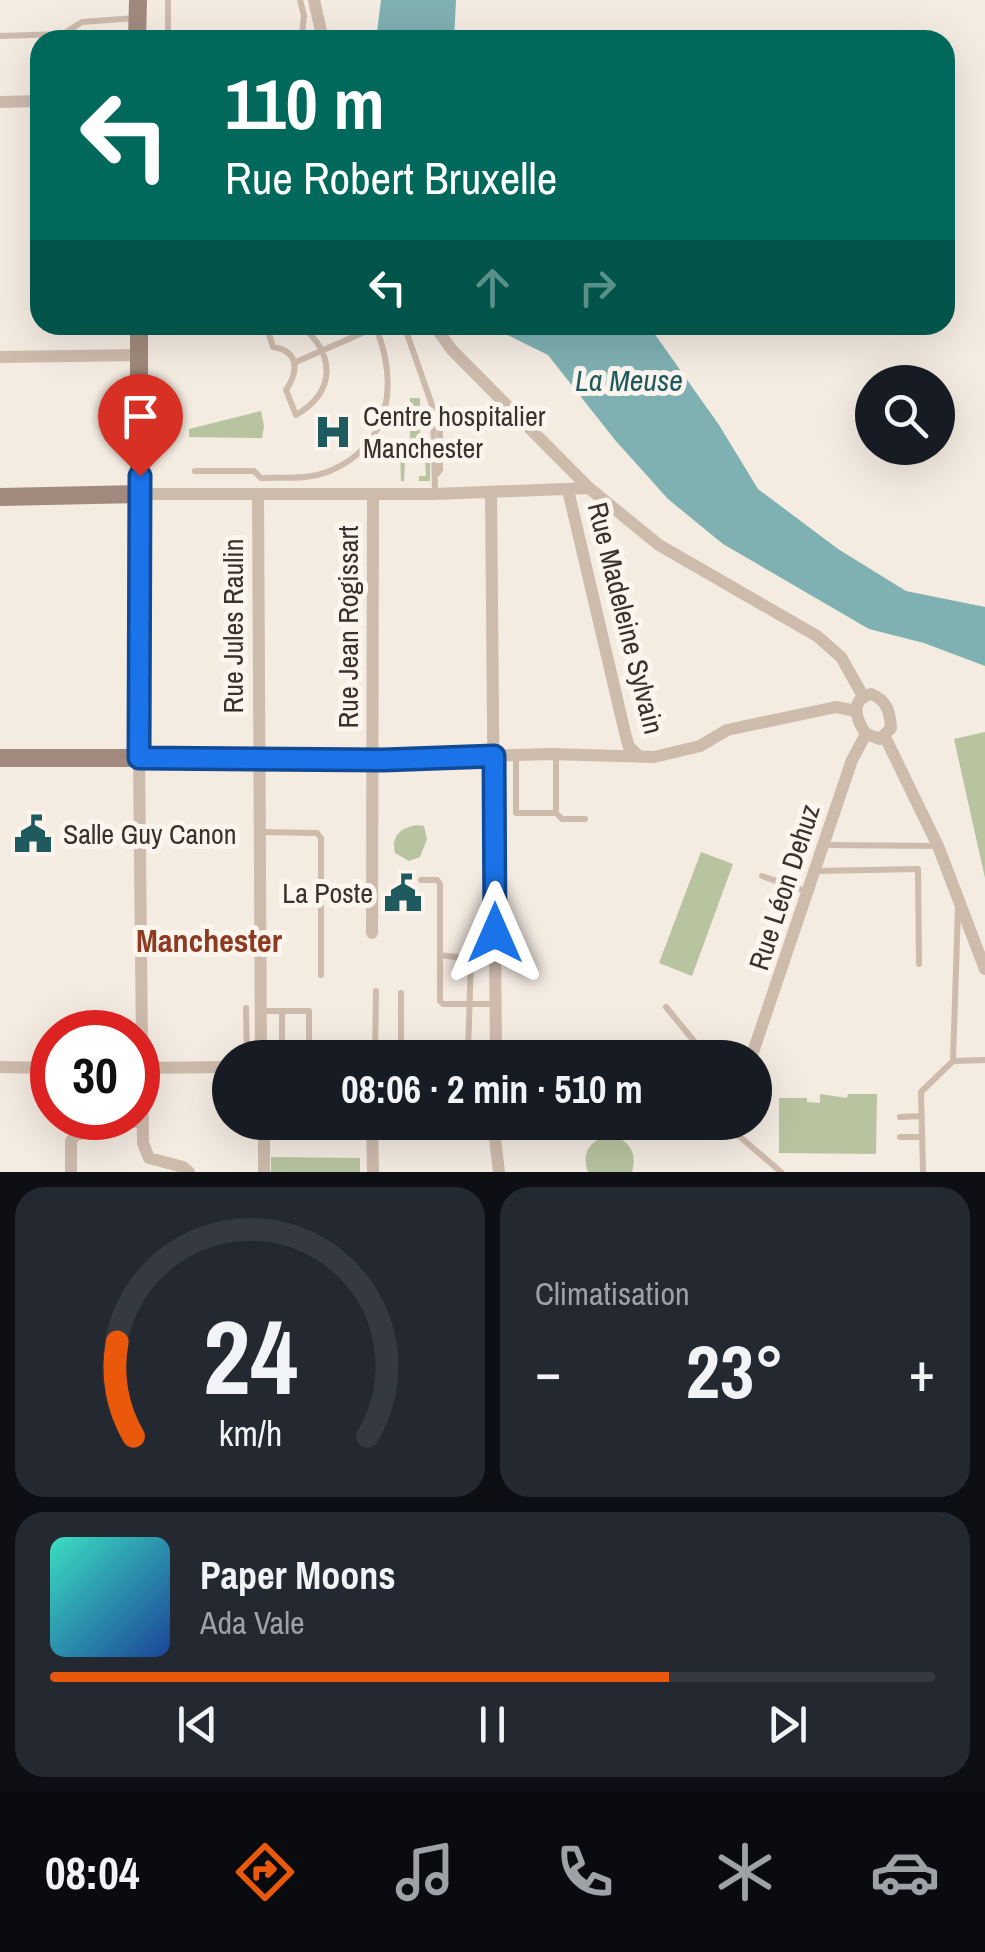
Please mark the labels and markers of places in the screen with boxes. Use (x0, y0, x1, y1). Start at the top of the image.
pin (98, 374, 183, 477)
place label: Centre hospitalier Manchester (363, 397, 546, 467)
hospital icon: Centre hospitalier Manchester (312, 411, 354, 453)
public building icon: Salle Guy Canon (12, 813, 54, 855)
place label: Salle Guy Canon (63, 815, 237, 853)
public building icon: La Poste (382, 872, 424, 914)
place label: La Poste (282, 874, 373, 912)

